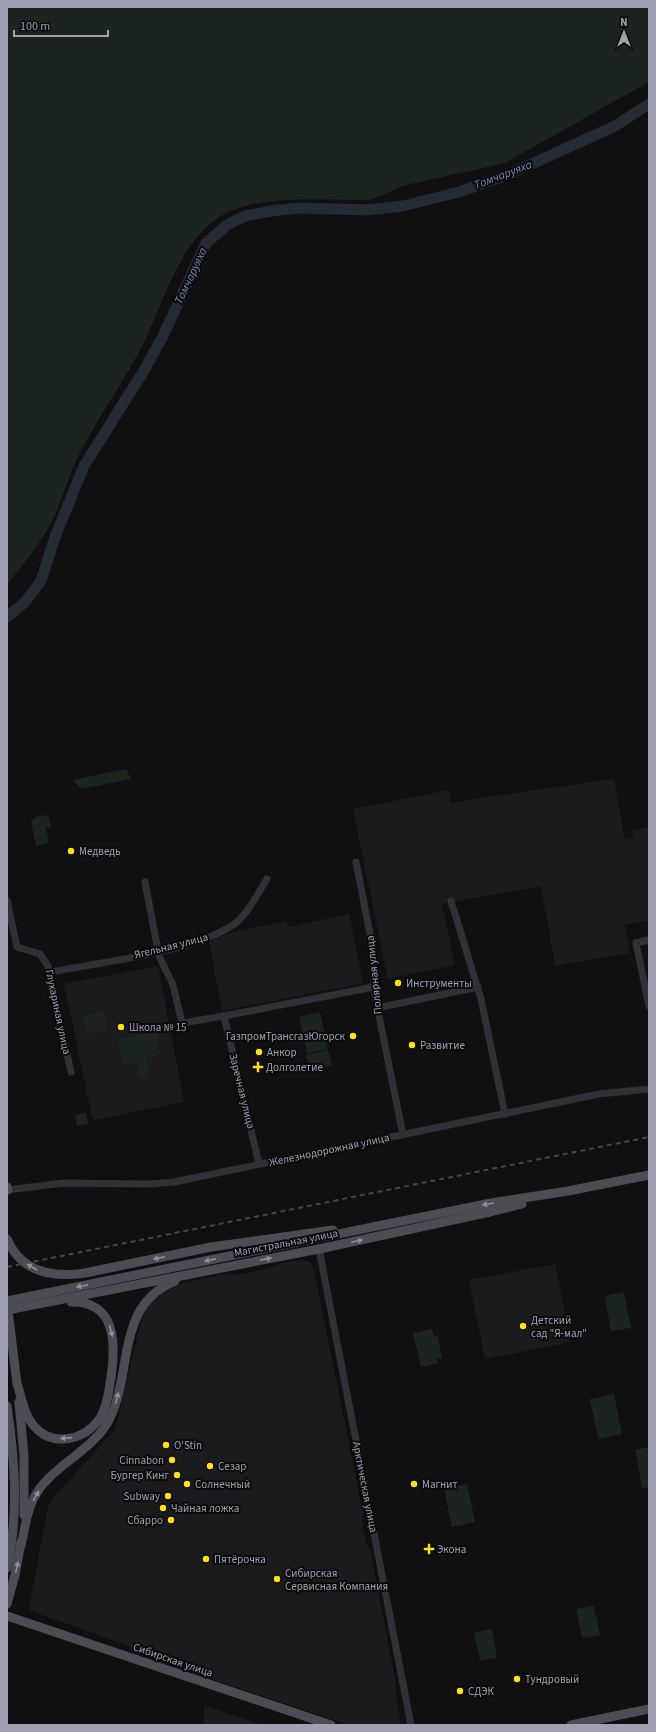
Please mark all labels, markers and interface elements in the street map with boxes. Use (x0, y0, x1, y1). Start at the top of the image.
scale bar (14, 12, 108, 38)
north arrow (604, 12, 644, 52)
text: N (620, 15, 628, 30)
text: 100 m (20, 18, 50, 35)
water label: Томчаруяха (471, 156, 535, 194)
water label: Томчаруяха (170, 244, 212, 307)
place label: Медведь (79, 844, 121, 859)
marker: Медведь (66, 846, 76, 856)
street label: Ягельная улица (133, 930, 209, 962)
street label: Полярная улица (362, 935, 386, 1015)
street label: Глухариная улица (42, 968, 74, 1056)
place label: Инструменты (406, 976, 472, 991)
marker: Инструменты (393, 978, 403, 988)
place label: Школа № 15 (129, 1020, 186, 1035)
marker: Школа № 15 (116, 1022, 126, 1032)
place label: ГазпромТрансгазЮгорск (226, 1029, 346, 1044)
marker: ГазпромТрансгазЮгорск (348, 1031, 358, 1041)
place label: Развитие (420, 1038, 465, 1053)
marker: Развитие (407, 1040, 417, 1050)
place label: Анкор (267, 1045, 297, 1060)
marker: Анкор (254, 1047, 264, 1057)
street label: Заречная улица (225, 1052, 259, 1130)
place label: Долголетие (266, 1060, 323, 1075)
marker: Долголетие (253, 1062, 263, 1072)
street label: Железнодорожная улица (267, 1130, 391, 1170)
one-way arrow (482, 1201, 494, 1207)
street label: Магистральная улица (233, 1226, 339, 1260)
one-way arrow (351, 1237, 363, 1243)
one-way arrow (153, 1255, 165, 1261)
one-way arrow (260, 1256, 272, 1262)
one-way arrow (203, 1258, 216, 1264)
one-way arrow (26, 1264, 38, 1271)
one-way arrow (76, 1283, 88, 1289)
place label: Детский сад "Я-мал" (531, 1313, 587, 1341)
marker: Детский сад "Я-мал" (518, 1321, 528, 1331)
one-way arrow (108, 1326, 114, 1338)
one-way arrow (115, 1392, 121, 1404)
one-way arrow (60, 1435, 72, 1442)
place label: O'Stin (174, 1438, 202, 1453)
marker: O'Stin (161, 1440, 171, 1450)
street label: Арктическая улица (349, 1440, 381, 1534)
place label: Cinnabon (119, 1453, 164, 1468)
marker: Cinnabon (167, 1455, 177, 1465)
place label: Сезар (218, 1459, 246, 1474)
marker: Сезар (205, 1461, 215, 1471)
place label: Бургер Кинг (110, 1468, 169, 1483)
marker: Бургер Кинг (172, 1470, 182, 1480)
place label: Солнечный (195, 1477, 250, 1492)
place label: Магнит (422, 1477, 458, 1492)
marker: Солнечный (182, 1479, 192, 1489)
marker: Магнит (409, 1479, 419, 1489)
place label: Subway (124, 1489, 160, 1504)
one-way arrow (32, 1490, 39, 1502)
marker: Subway (163, 1491, 173, 1501)
place label: Чайная ложка (171, 1501, 239, 1516)
marker: Чайная ложка (158, 1503, 168, 1513)
place label: Сбарро (127, 1513, 163, 1528)
marker: Сбарро (166, 1515, 176, 1525)
place label: Экона (437, 1542, 466, 1557)
marker: Экона (424, 1544, 434, 1554)
place label: Пятёрочка (214, 1552, 266, 1567)
marker: Пятёрочка (201, 1554, 211, 1564)
one-way arrow (14, 1561, 20, 1573)
place label: Сибирская Сервисная Компания (285, 1566, 388, 1594)
marker: Сибирская Сервисная Компания (272, 1574, 282, 1584)
street label: Сибирская улица (131, 1639, 215, 1681)
place label: Тундровый (525, 1672, 579, 1687)
marker: Тундровый (512, 1674, 522, 1684)
place label: СДЭК (468, 1684, 495, 1699)
marker: СДЭК (455, 1686, 465, 1696)

